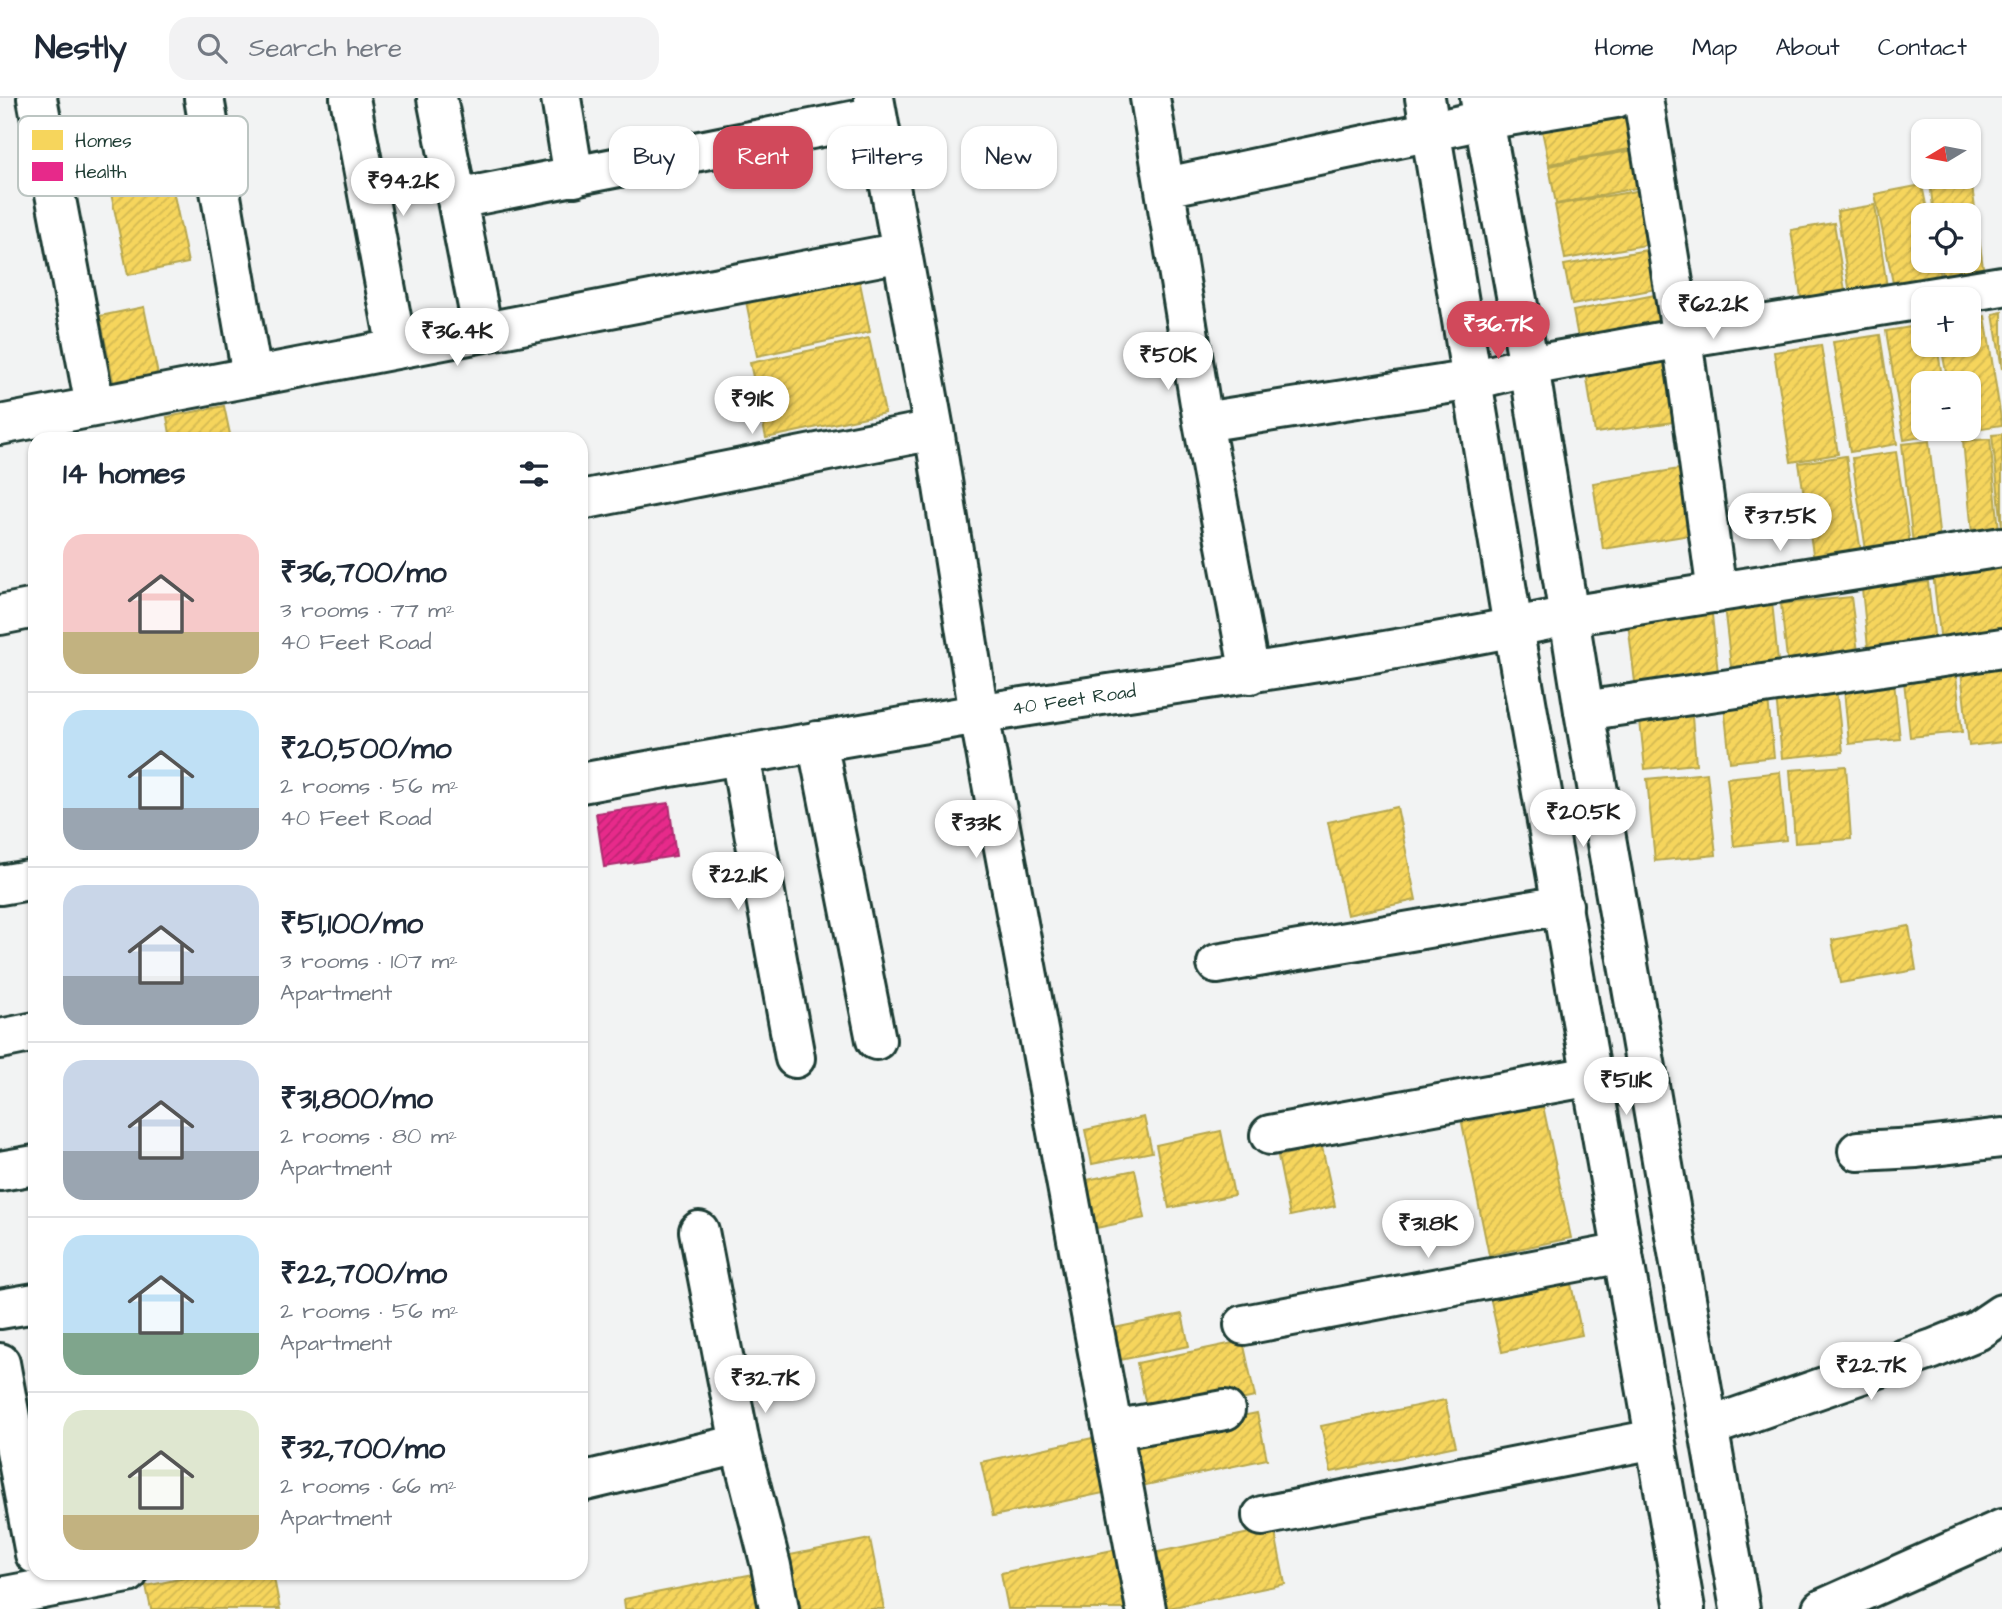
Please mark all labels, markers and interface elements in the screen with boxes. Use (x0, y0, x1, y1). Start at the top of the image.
search box (169, 17, 659, 80)
text: Nestly (35, 25, 127, 71)
icon: search (193, 29, 231, 67)
text: Search here (249, 30, 402, 66)
text: Home (1594, 31, 1654, 65)
text: Map (1692, 31, 1737, 65)
text: About (1775, 31, 1840, 65)
text: Contact (1878, 31, 1967, 65)
legend (18, 116, 248, 196)
north arrow (1911, 119, 1981, 189)
map controls (1911, 119, 1981, 441)
chip: Buy (609, 126, 699, 189)
chip: Rent (713, 126, 813, 189)
chip: Filters (827, 126, 947, 189)
chip: New (961, 126, 1057, 189)
text: Homes (75, 128, 132, 155)
pin: ₹94.2K (346, 158, 460, 218)
text: Health (75, 159, 127, 186)
text: ₹94.2K (367, 165, 439, 197)
button: locate (1911, 203, 1981, 273)
pin: ₹62.2K (1656, 282, 1770, 341)
button: + (1911, 287, 1981, 357)
text: ₹62.2K (1677, 288, 1749, 320)
pin: ₹36.7K (1441, 302, 1555, 361)
pin: ₹36.4K (400, 308, 514, 368)
text: ₹36.7K (1463, 308, 1533, 340)
text: ₹36.4K (421, 315, 493, 347)
pin: ₹50K (1127, 332, 1209, 392)
text: ₹50K (1139, 339, 1197, 371)
button: − (1911, 371, 1981, 441)
pin: ₹91K (711, 376, 793, 436)
text: ₹91K (730, 383, 774, 415)
text: 14 homes (63, 453, 186, 495)
icon: filters (515, 455, 553, 493)
pin: ₹37.5K (1723, 494, 1837, 553)
text: ₹37.5K (1744, 500, 1816, 532)
text: ₹36,700/mo (280, 552, 447, 594)
icon: home (119, 562, 203, 646)
text: 3 rooms · 77 m² (280, 594, 455, 626)
text: 40 Feet Road (280, 626, 432, 658)
street label: 40 Feet Road (1010, 678, 1138, 722)
text: ₹20,500/mo (280, 728, 452, 770)
icon: home (119, 738, 203, 822)
text: 2 rooms · 56 m² (280, 770, 458, 802)
pin: ₹20.5K (1526, 790, 1640, 849)
text: ₹20.5K (1546, 796, 1620, 828)
pin: ₹33K (935, 800, 1017, 860)
text: 40 Feet Road (280, 802, 432, 834)
text: ₹33K (951, 807, 1001, 839)
pin: ₹22.1K (681, 852, 795, 912)
text: ₹22.1K (708, 859, 768, 891)
text: ₹51,100/mo (280, 903, 423, 945)
icon: home (119, 913, 203, 997)
text: 3 rooms · 107 m² (280, 945, 458, 977)
text: Apartment (280, 977, 392, 1009)
pin: ₹51.1K (1569, 1058, 1683, 1117)
text: ₹51.1K (1600, 1064, 1652, 1096)
text: ₹31,800/mo (280, 1078, 433, 1120)
icon: home (119, 1088, 203, 1172)
text: 2 rooms · 80 m² (280, 1120, 457, 1152)
text: Apartment (280, 1152, 392, 1184)
pin: ₹31.8K (1371, 1200, 1485, 1260)
text: ₹31.8K (1398, 1207, 1458, 1239)
text: ₹22,700/mo (280, 1253, 447, 1295)
icon: home (119, 1263, 203, 1347)
text: 2 rooms · 56 m² (280, 1295, 458, 1327)
text: Apartment (280, 1327, 392, 1359)
pin: ₹22.7K (1814, 1342, 1928, 1402)
text: ₹22.7K (1836, 1349, 1906, 1381)
pin: ₹32.7K (708, 1356, 822, 1415)
text: ₹32.7K (730, 1362, 800, 1394)
text: ₹32,700/mo (280, 1428, 445, 1470)
icon: home (119, 1438, 203, 1522)
text: 2 rooms · 66 m² (280, 1470, 457, 1502)
text: Apartment (280, 1502, 392, 1534)

